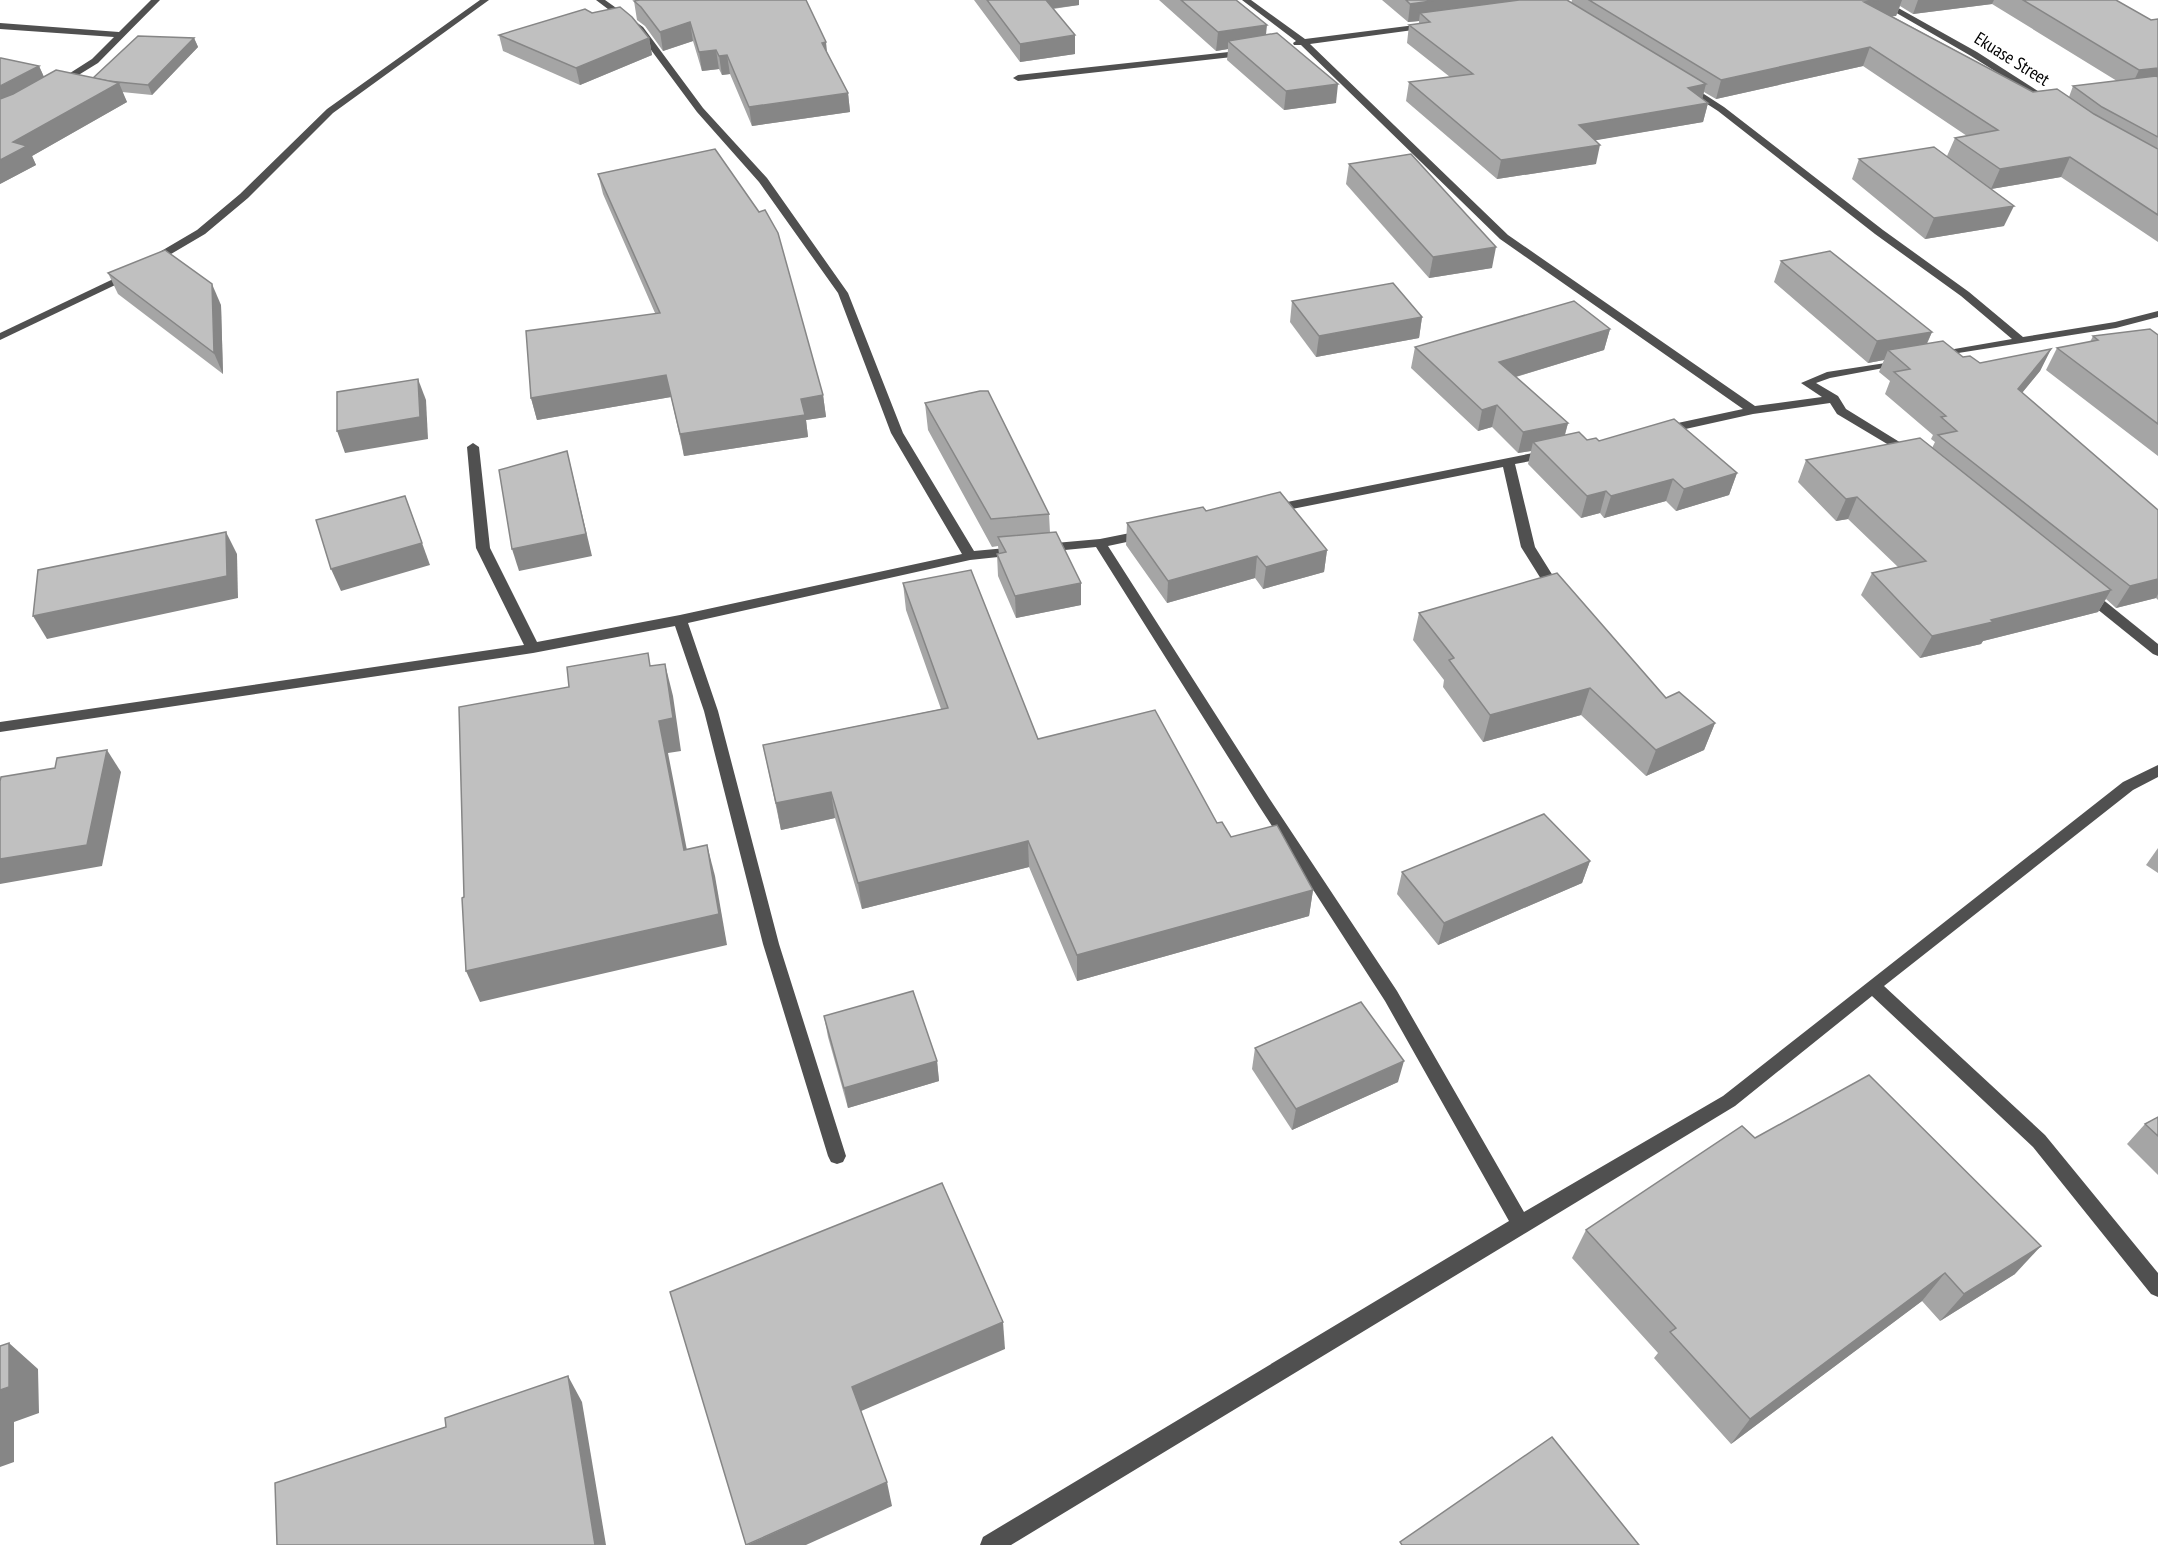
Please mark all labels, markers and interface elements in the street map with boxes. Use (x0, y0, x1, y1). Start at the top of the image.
street label: Ekuase Street (1970, 26, 2054, 91)

